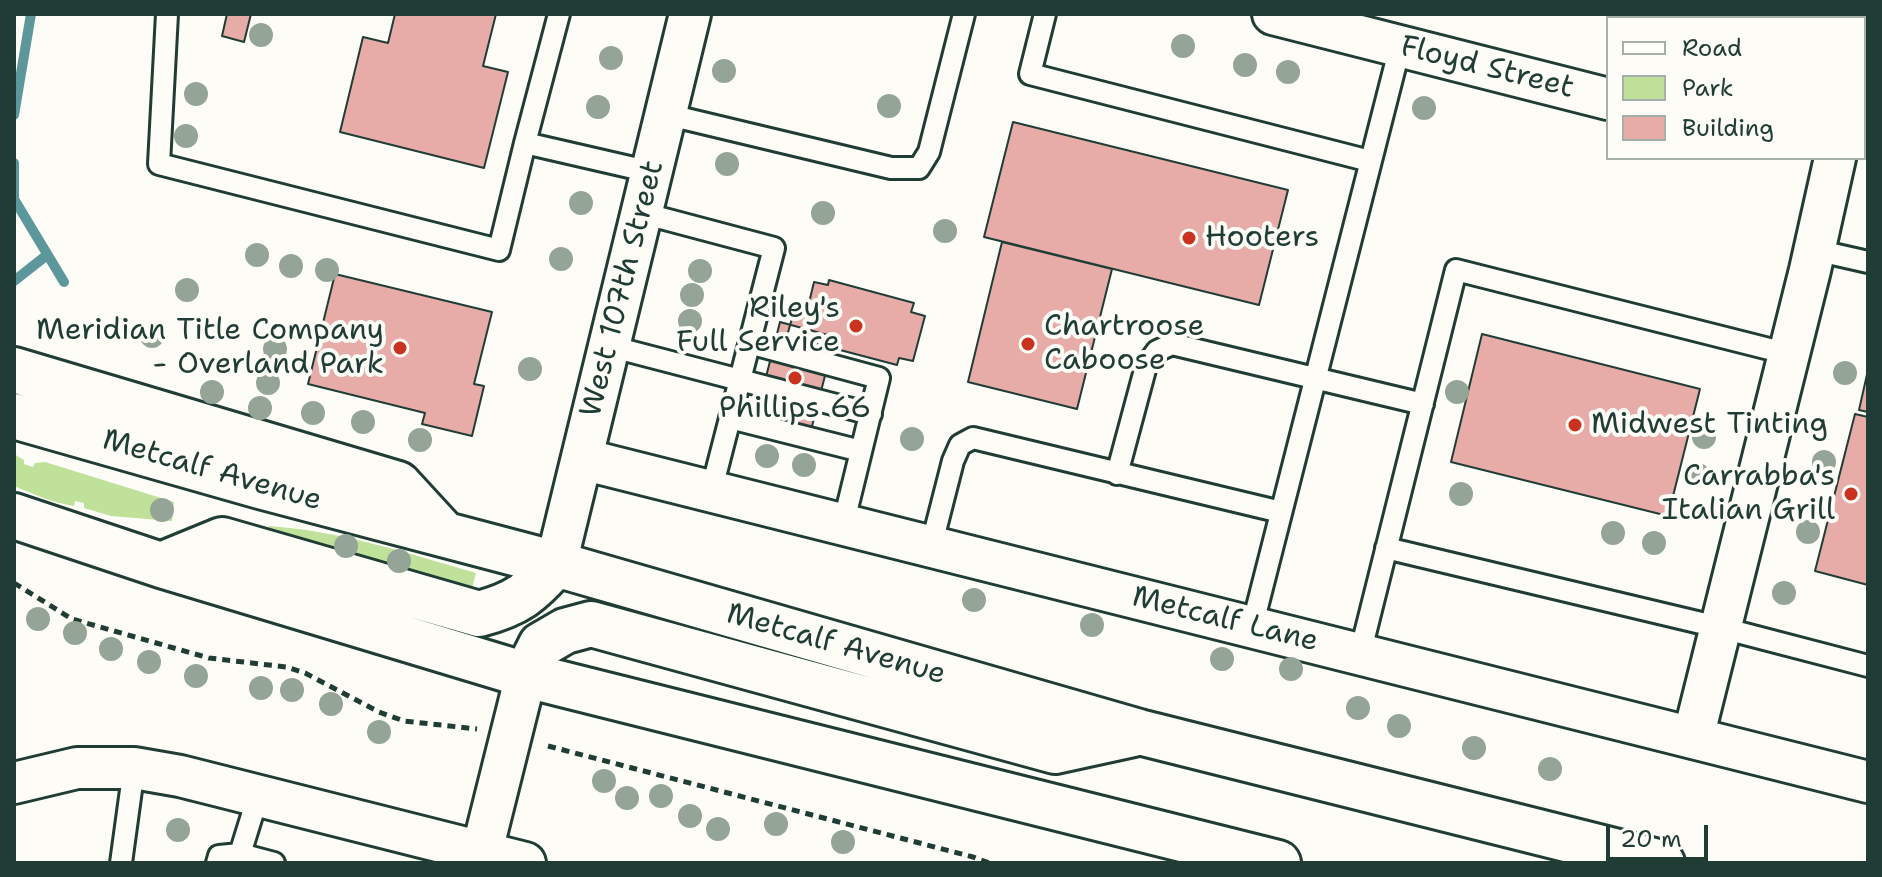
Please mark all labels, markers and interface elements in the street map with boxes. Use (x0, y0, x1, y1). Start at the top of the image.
legend (1606, 16, 1866, 160)
street label: Floyd Street (1397, 29, 1577, 107)
text: Road (1682, 32, 1742, 64)
text: Park (1682, 72, 1734, 104)
text: Building (1682, 112, 1774, 144)
street label: West 107th Street (574, 157, 672, 421)
place label: Hooters (1205, 220, 1319, 256)
marker: Hooters (1180, 229, 1198, 247)
place label: Riley's Full Service (676, 291, 840, 362)
place label: Chartroose Caboose (1044, 309, 1205, 380)
place label: Meridian Title Company - Overland Park (36, 313, 384, 384)
marker: Riley's Full Service (847, 317, 865, 335)
marker: Chartroose Caboose (1019, 335, 1037, 353)
marker: Meridian Title Company - Overland Park (391, 339, 409, 357)
marker: Phillips 66 (786, 369, 804, 387)
place label: Phillips 66 (719, 391, 871, 427)
place label: Midwest Tinting (1591, 407, 1828, 443)
marker: Midwest Tinting (1566, 416, 1584, 434)
street label: Metcalf Avenue (98, 422, 326, 520)
place label: Carrabba's Italian Grill (1662, 459, 1835, 530)
marker: Carrabba's Italian Grill (1842, 485, 1860, 503)
street label: Metcalf Lane (1128, 579, 1322, 661)
street label: Metcalf Avenue (722, 596, 950, 694)
scale bar (1610, 809, 1712, 859)
text: 20 m (1620, 823, 1682, 855)

